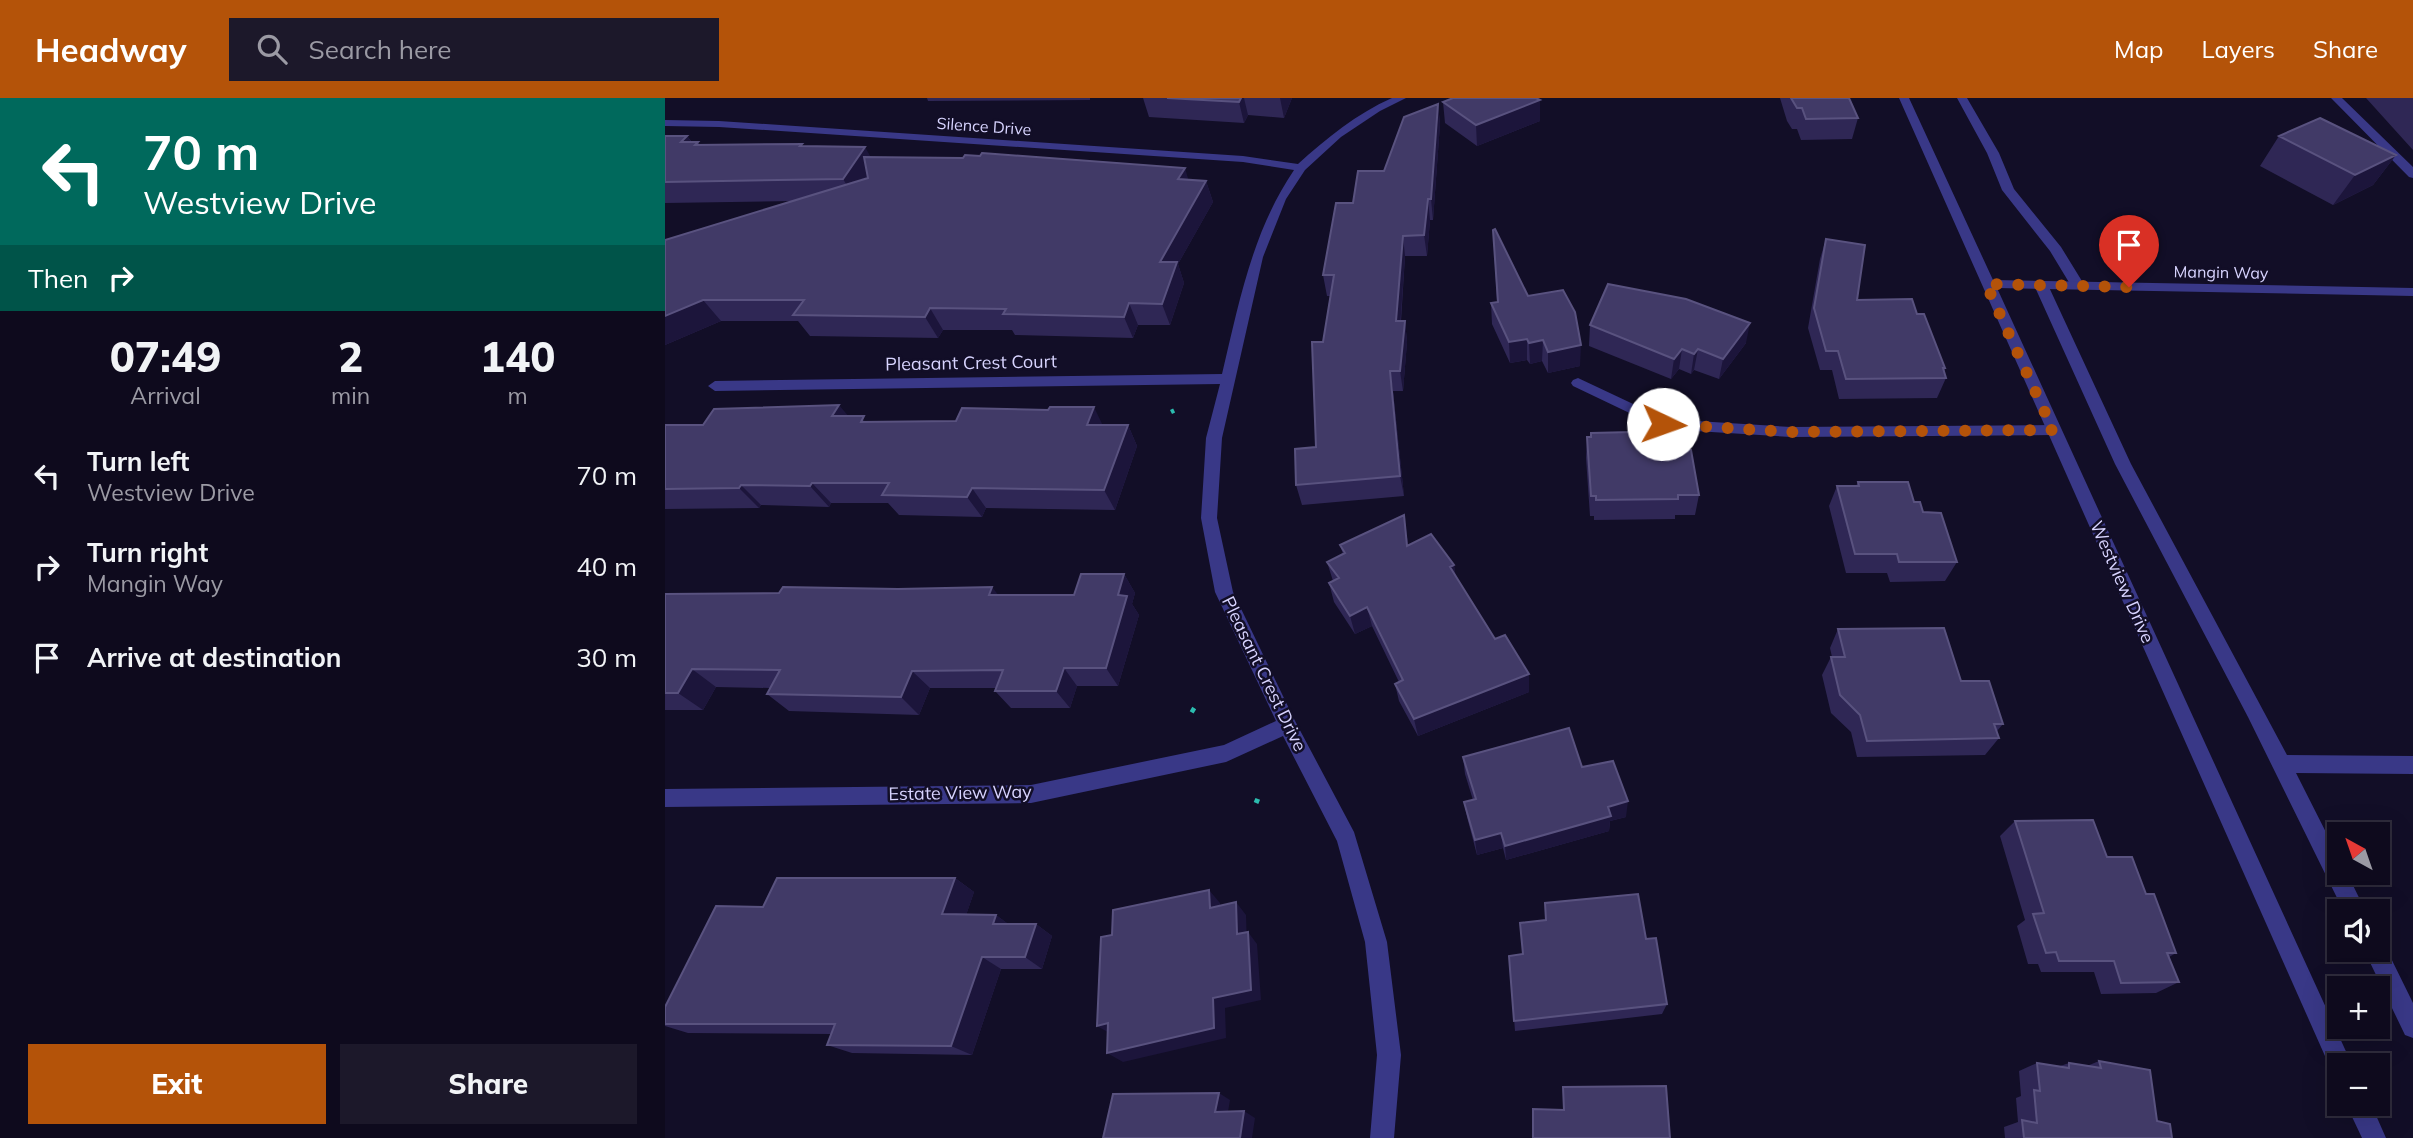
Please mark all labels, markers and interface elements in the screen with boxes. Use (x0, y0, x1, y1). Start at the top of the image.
search box (229, 18, 719, 81)
text: Headway (35, 29, 187, 70)
icon: search (253, 30, 291, 68)
text: Search here (309, 33, 451, 66)
text: Map (2114, 34, 2163, 64)
text: Layers (2201, 34, 2275, 64)
text: Share (2313, 34, 2378, 64)
street label: Silence Drive (936, 113, 1032, 139)
text: 70 m (143, 121, 259, 182)
icon: left (28, 126, 119, 217)
text: Westview Drive (143, 182, 377, 222)
pin (2099, 215, 2159, 287)
icon: arrive (2110, 226, 2148, 264)
icon: right (102, 259, 140, 297)
street label: Mangin Way (2174, 261, 2269, 283)
text: Then (28, 262, 88, 295)
text: 07:49 (110, 330, 221, 383)
text: 2 (338, 330, 363, 383)
text: 140 (480, 330, 555, 383)
street label: Pleasant Crest Court (885, 350, 1057, 375)
text: Arrival (130, 381, 201, 410)
text: min (331, 381, 370, 410)
text: m (507, 381, 528, 410)
position arrow (1626, 387, 1700, 461)
text: Turn left (87, 445, 189, 478)
icon: left (28, 457, 66, 495)
text: 70 m (576, 459, 637, 492)
text: Westview Drive (87, 478, 255, 507)
street label: Westview Drive (2085, 517, 2160, 646)
text: Turn right (87, 536, 208, 569)
icon: right (28, 548, 66, 586)
text: 40 m (576, 550, 637, 583)
text: Mangin Way (87, 569, 223, 598)
street label: Pleasant Crest Drive (1217, 592, 1312, 755)
icon: arrive (28, 639, 66, 677)
text: Arrive at destination (87, 641, 342, 674)
text: 30 m (576, 641, 637, 674)
street label: Estate View Way (888, 780, 1032, 805)
north arrow (2327, 822, 2391, 886)
map controls (2327, 822, 2390, 1116)
button: sound (2327, 899, 2390, 962)
button: + (2327, 976, 2390, 1039)
button: Exit (28, 1044, 326, 1124)
button: Share (340, 1044, 637, 1124)
button: − (2327, 1053, 2390, 1116)

